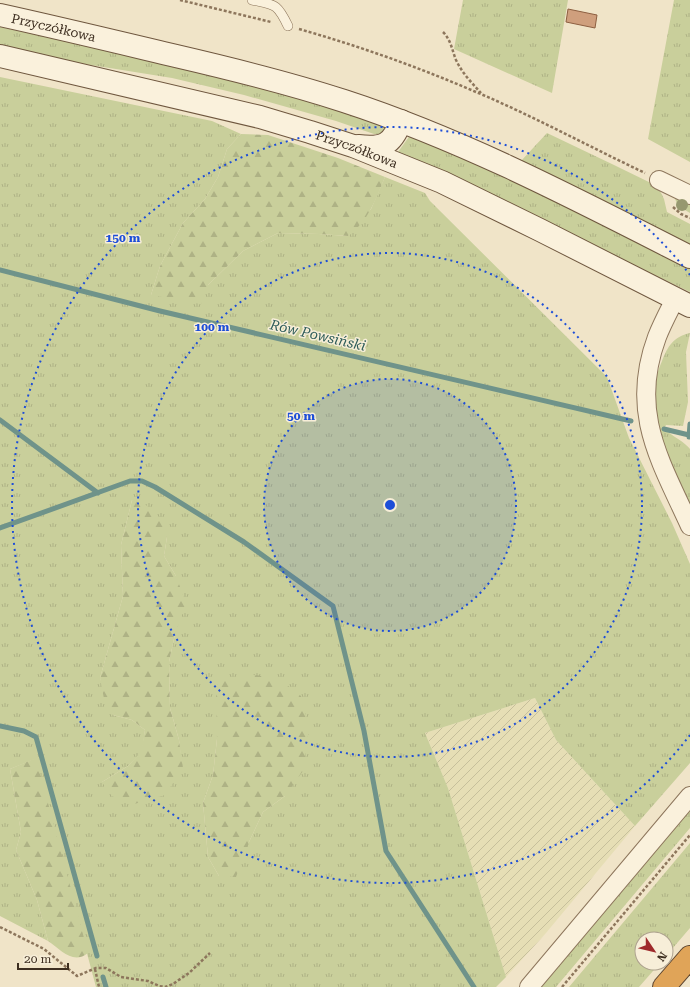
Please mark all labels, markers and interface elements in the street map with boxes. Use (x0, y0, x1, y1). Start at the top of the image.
street label: Przyczółkowa (10, 11, 97, 45)
street label: Przyczółkowa (314, 127, 400, 171)
text: 150 m (106, 231, 141, 245)
water label: Rów Powsiński (268, 316, 367, 354)
text: 100 m (195, 320, 230, 334)
text: 50 m (287, 409, 315, 423)
centre of rings (383, 498, 397, 512)
north arrow (634, 931, 674, 971)
scale bar (18, 945, 68, 971)
text: N (654, 949, 670, 964)
text: 20 m (24, 952, 51, 966)

